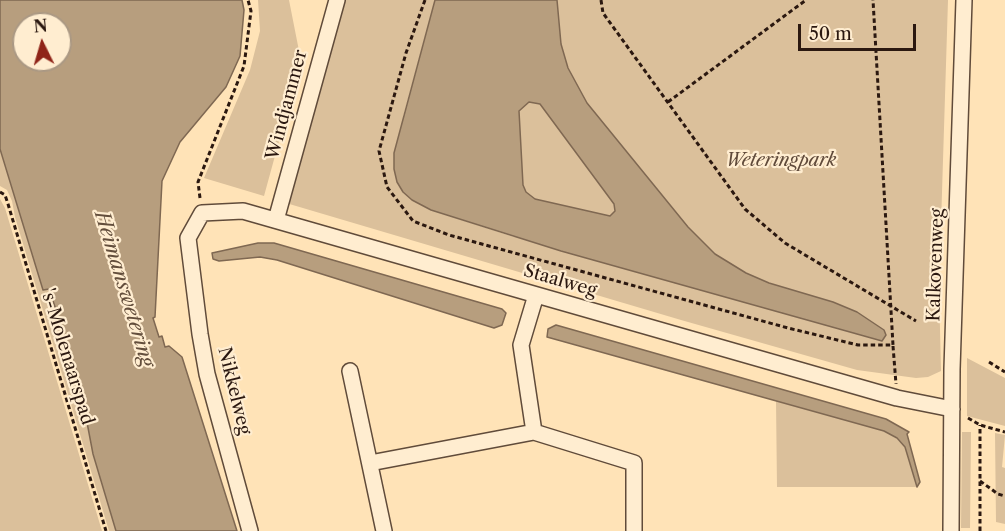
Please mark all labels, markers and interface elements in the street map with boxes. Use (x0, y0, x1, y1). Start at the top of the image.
north arrow (12, 12, 72, 72)
scale bar (801, 12, 920, 50)
text: N (33, 15, 48, 37)
text: 50 m (809, 23, 852, 45)
street label: Windjammer (262, 48, 312, 162)
park label: Weteringpark (726, 150, 836, 172)
water label: Heimanswetering (89, 208, 159, 370)
street label: Kalkovenweg (923, 208, 949, 322)
street label: Staalweg (521, 260, 599, 302)
street label: 's-Molenaarspad (36, 286, 98, 428)
street label: Nikkelweg (213, 345, 255, 437)

